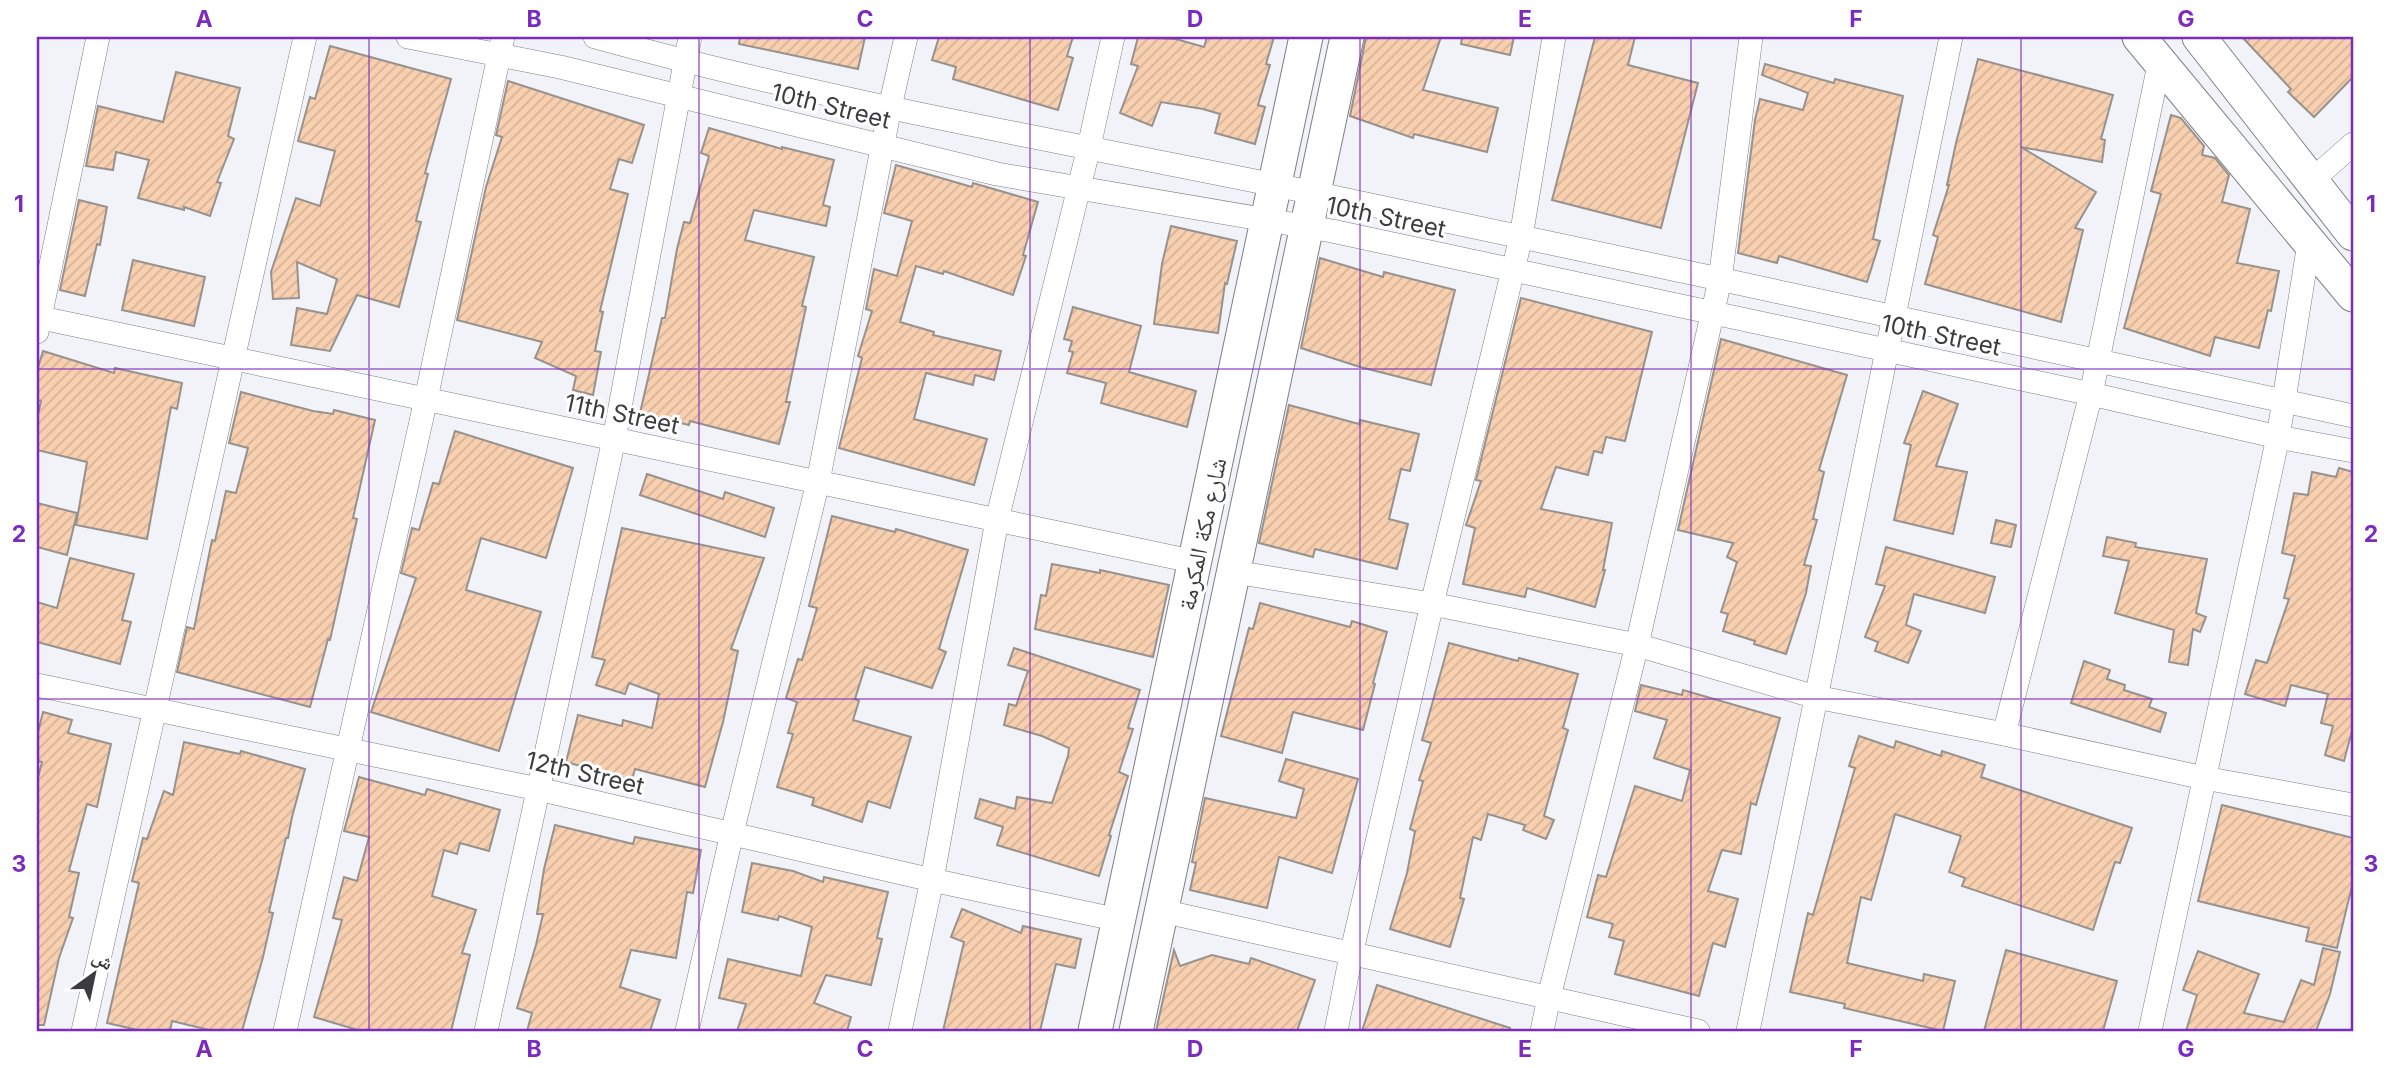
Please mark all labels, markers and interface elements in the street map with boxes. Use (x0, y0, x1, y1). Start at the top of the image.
text: A (195, 5, 213, 33)
text: B (526, 5, 542, 33)
text: C (856, 5, 874, 33)
text: D (1187, 5, 1203, 33)
text: E (1518, 5, 1532, 33)
text: F (1849, 5, 1863, 33)
text: G (2177, 5, 2195, 33)
street label: 10th Street (768, 77, 894, 135)
text: 1 (14, 190, 24, 218)
street label: 10th Street (1323, 190, 1449, 244)
text: 1 (2366, 190, 2376, 218)
street label: 10th Street (1878, 308, 2004, 362)
street label: 11th Street (562, 388, 682, 440)
street label: شارع مكة المكرمة (1172, 455, 1233, 613)
text: 2 (12, 520, 26, 548)
text: 2 (2364, 520, 2378, 548)
street label: 12th Street (523, 745, 647, 801)
text: 3 (12, 850, 26, 878)
text: 3 (2364, 850, 2378, 878)
north arrow (60, 939, 130, 1009)
text: ش (88, 945, 118, 975)
text: A (195, 1035, 213, 1063)
text: B (526, 1035, 542, 1063)
text: C (856, 1035, 874, 1063)
text: D (1187, 1035, 1203, 1063)
text: E (1518, 1035, 1532, 1063)
text: F (1849, 1035, 1863, 1063)
text: G (2177, 1035, 2195, 1063)

